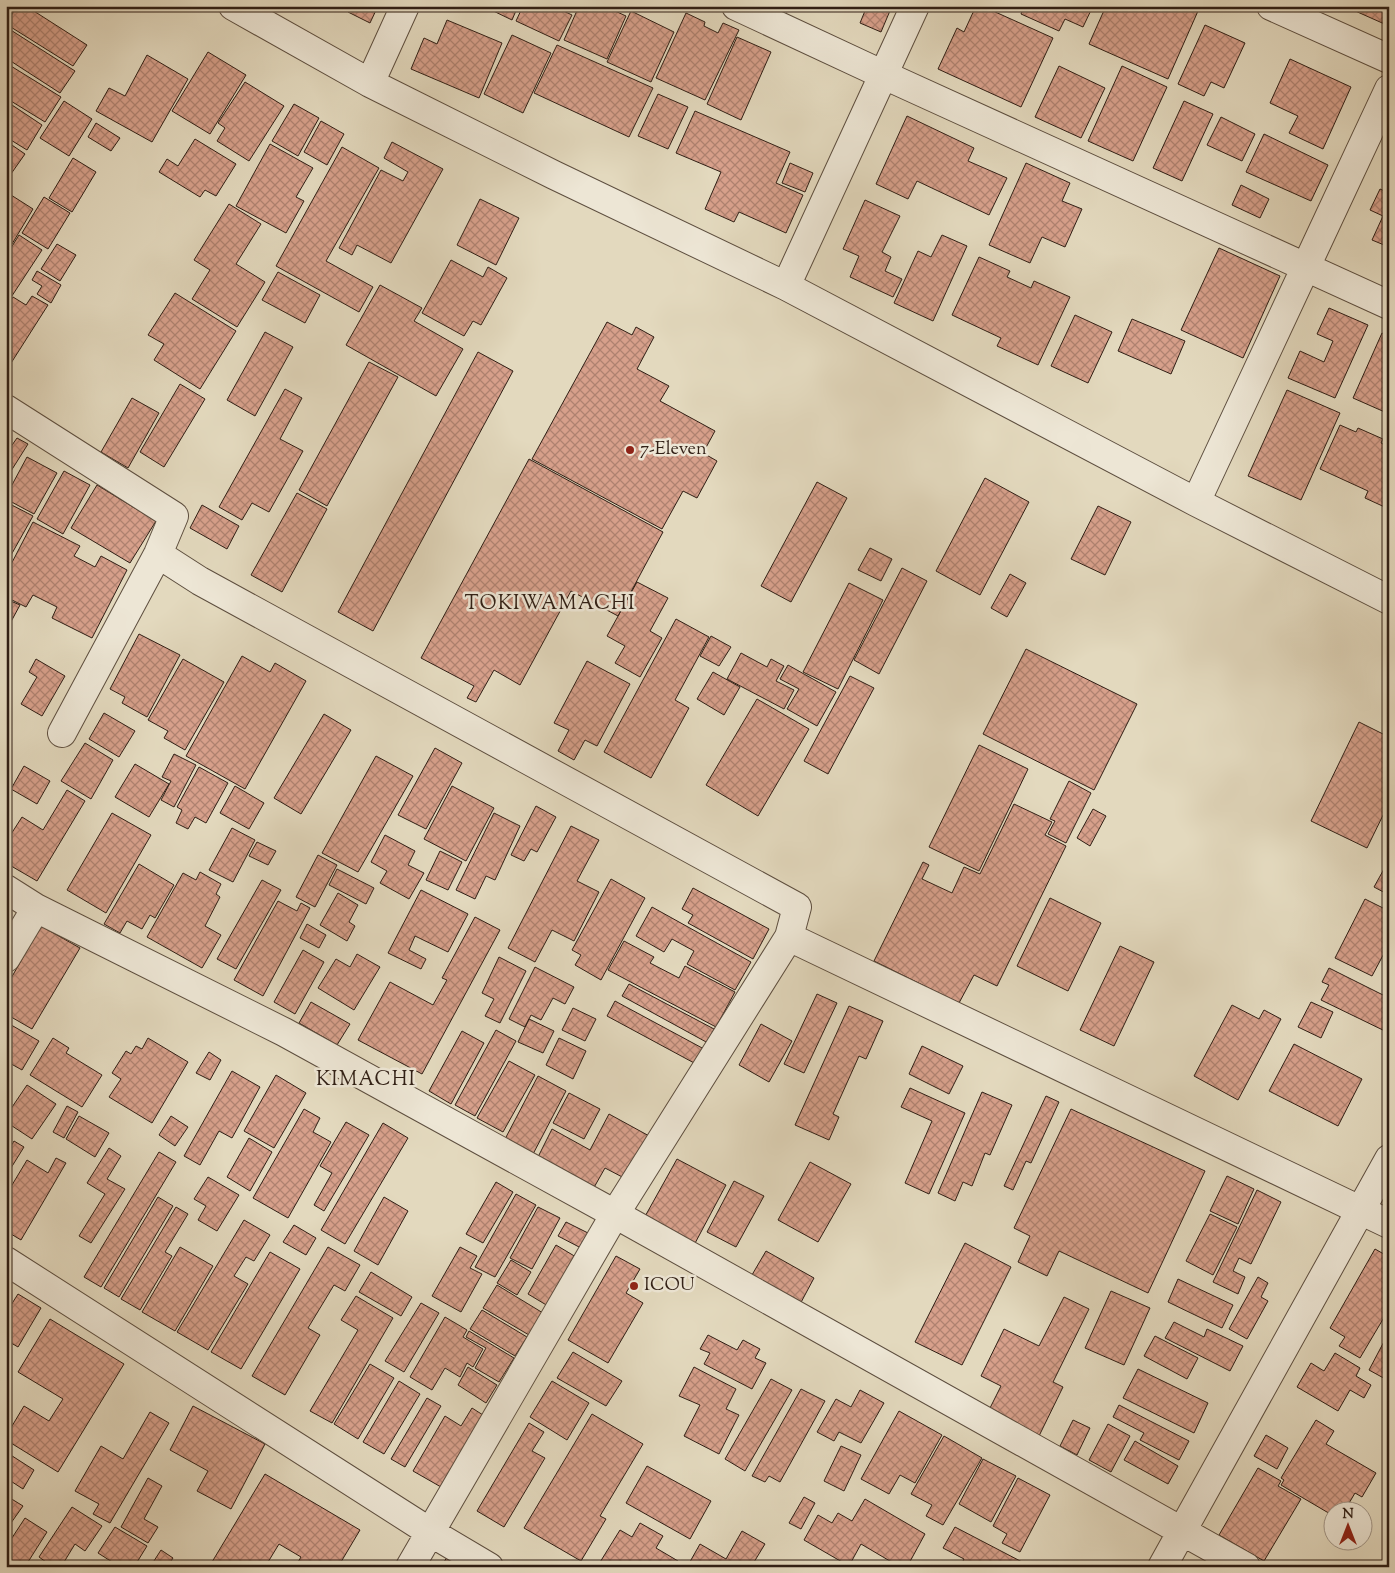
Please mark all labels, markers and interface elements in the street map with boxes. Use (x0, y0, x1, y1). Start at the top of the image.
place label: 7-Eleven (640, 437, 707, 463)
marker: 7-Eleven (624, 444, 636, 456)
district label: TOKIWAMACHI (465, 590, 635, 619)
district label: KIMACHI (316, 1066, 416, 1095)
place label: ICOU (644, 1273, 695, 1299)
marker: ICOU (628, 1280, 640, 1292)
north arrow (1322, 1500, 1372, 1550)
text: N (1342, 1505, 1354, 1525)

